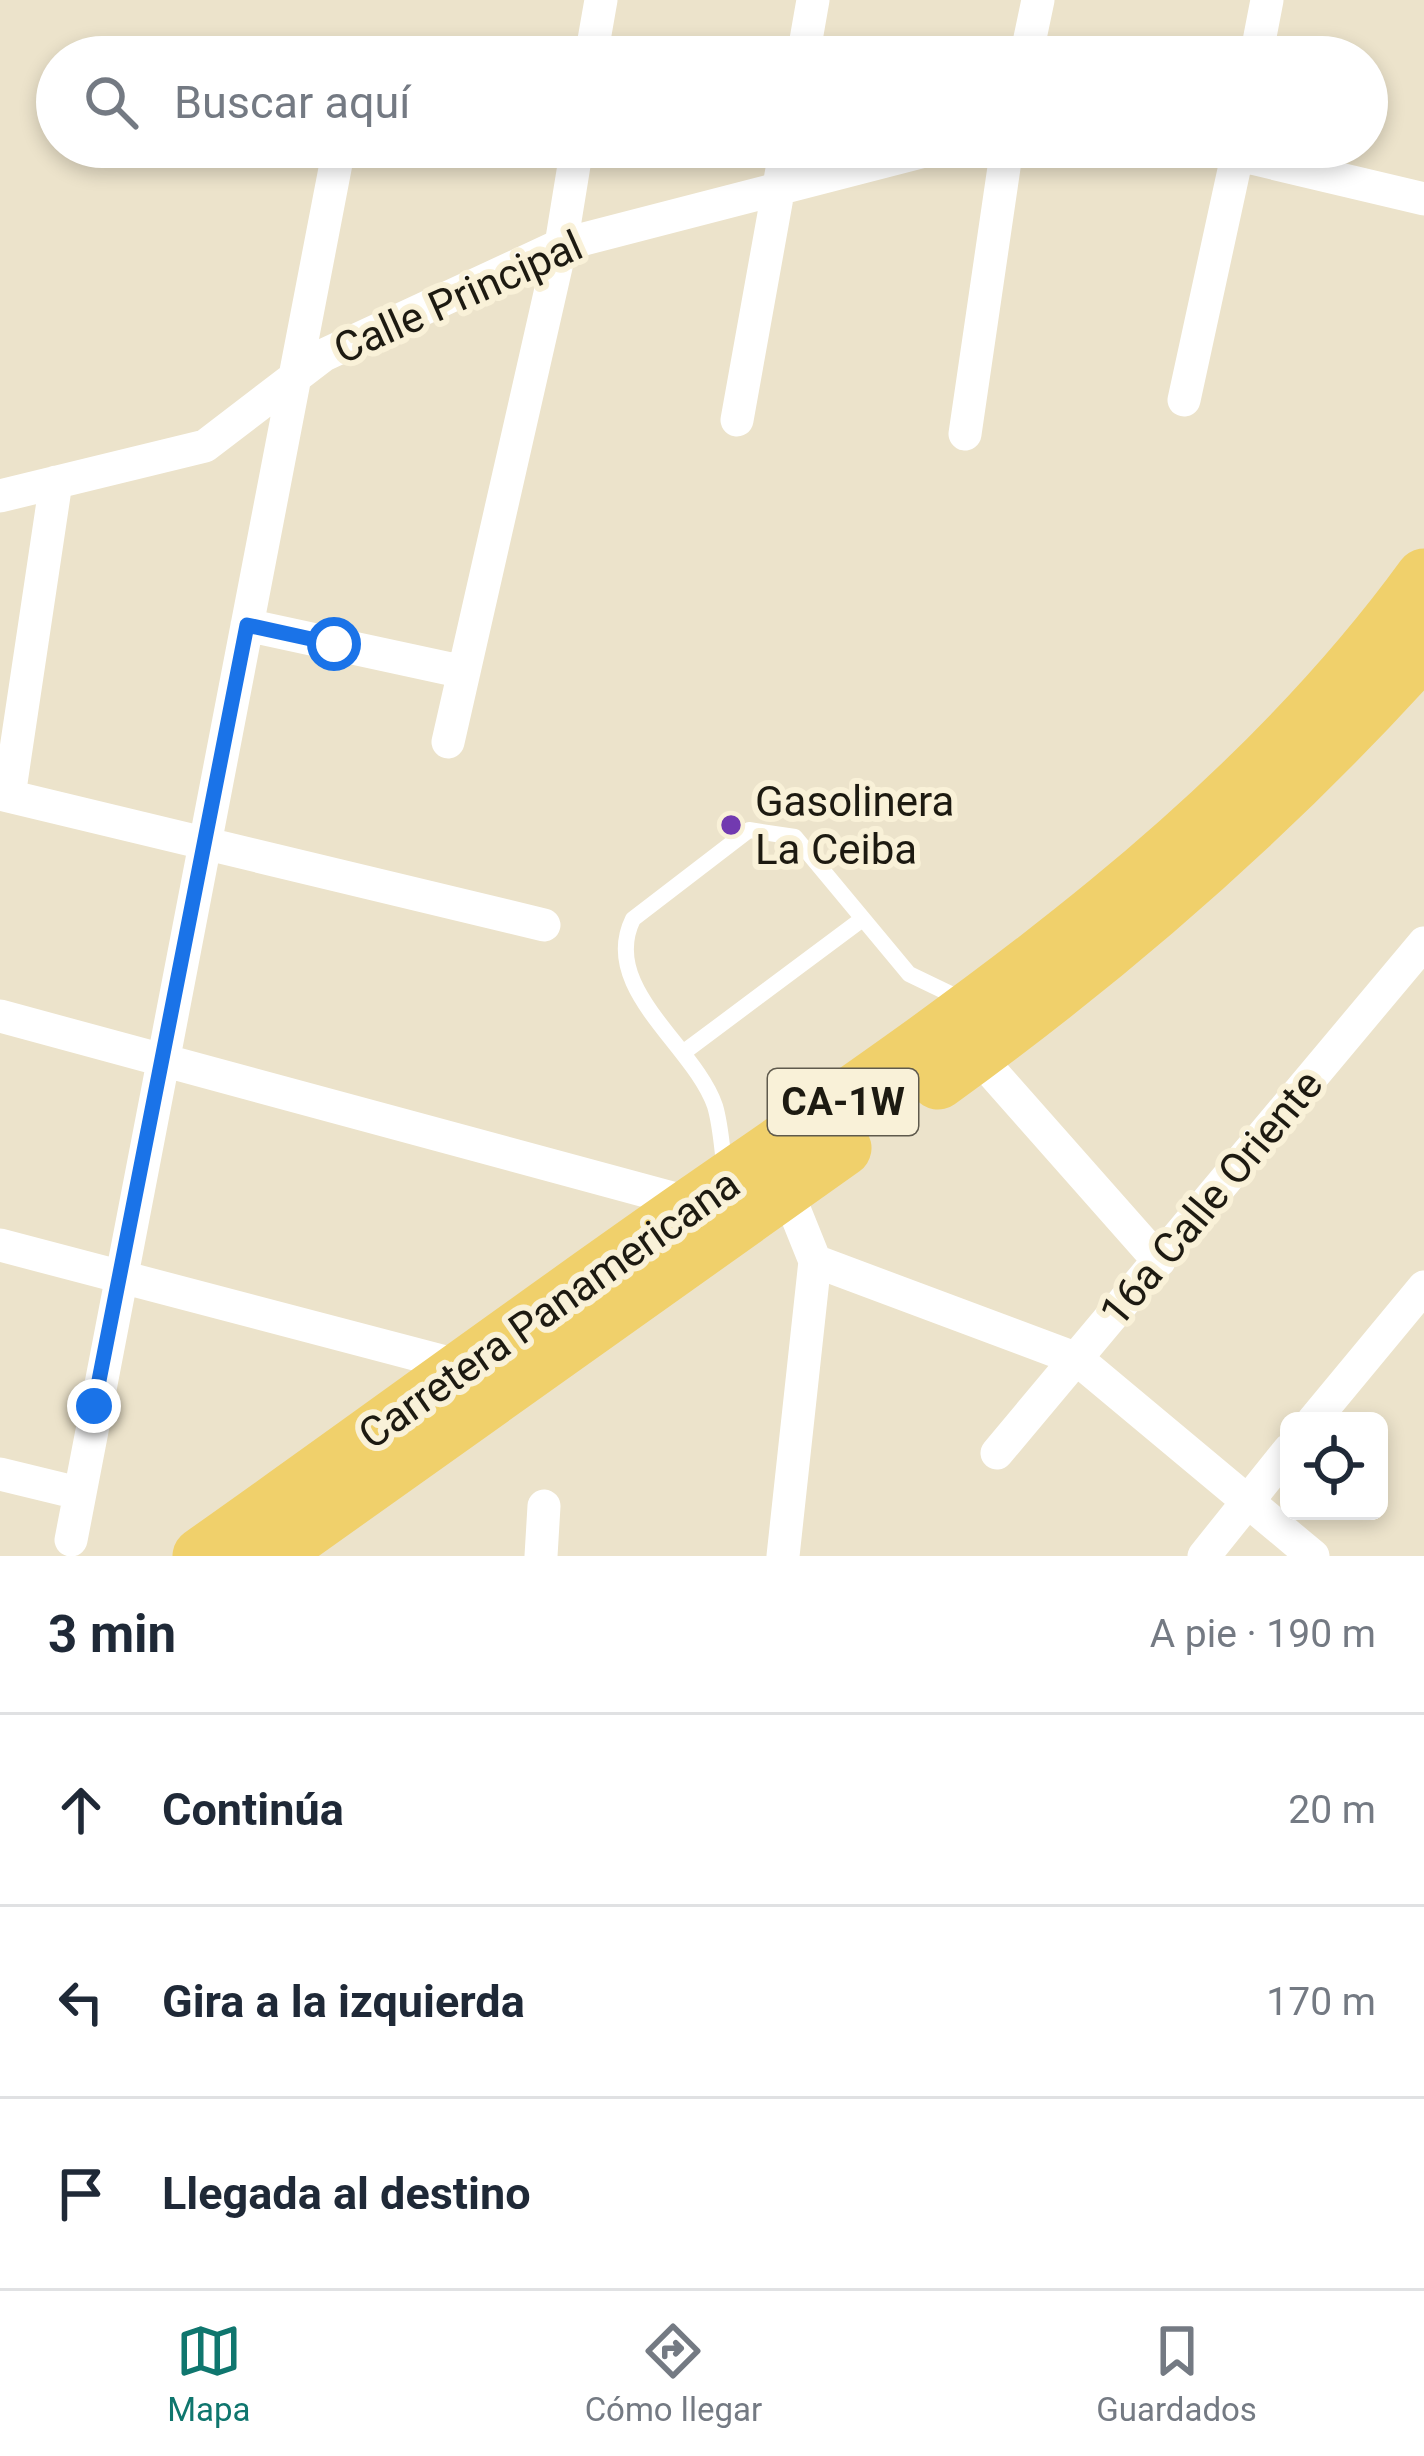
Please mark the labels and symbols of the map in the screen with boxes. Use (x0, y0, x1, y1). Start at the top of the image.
street label: Calle Principal (326, 220, 590, 374)
route start (307, 617, 361, 671)
place label: Gasolinera La Ceiba (755, 777, 954, 874)
marker: Gasolinera La Ceiba (718, 812, 744, 838)
street label: 16a Calle Oriente (1090, 1060, 1332, 1336)
road number: CA-1W (768, 1069, 918, 1135)
street label: Carretera Panamericana (349, 1159, 749, 1459)
route end (67, 1379, 121, 1433)

